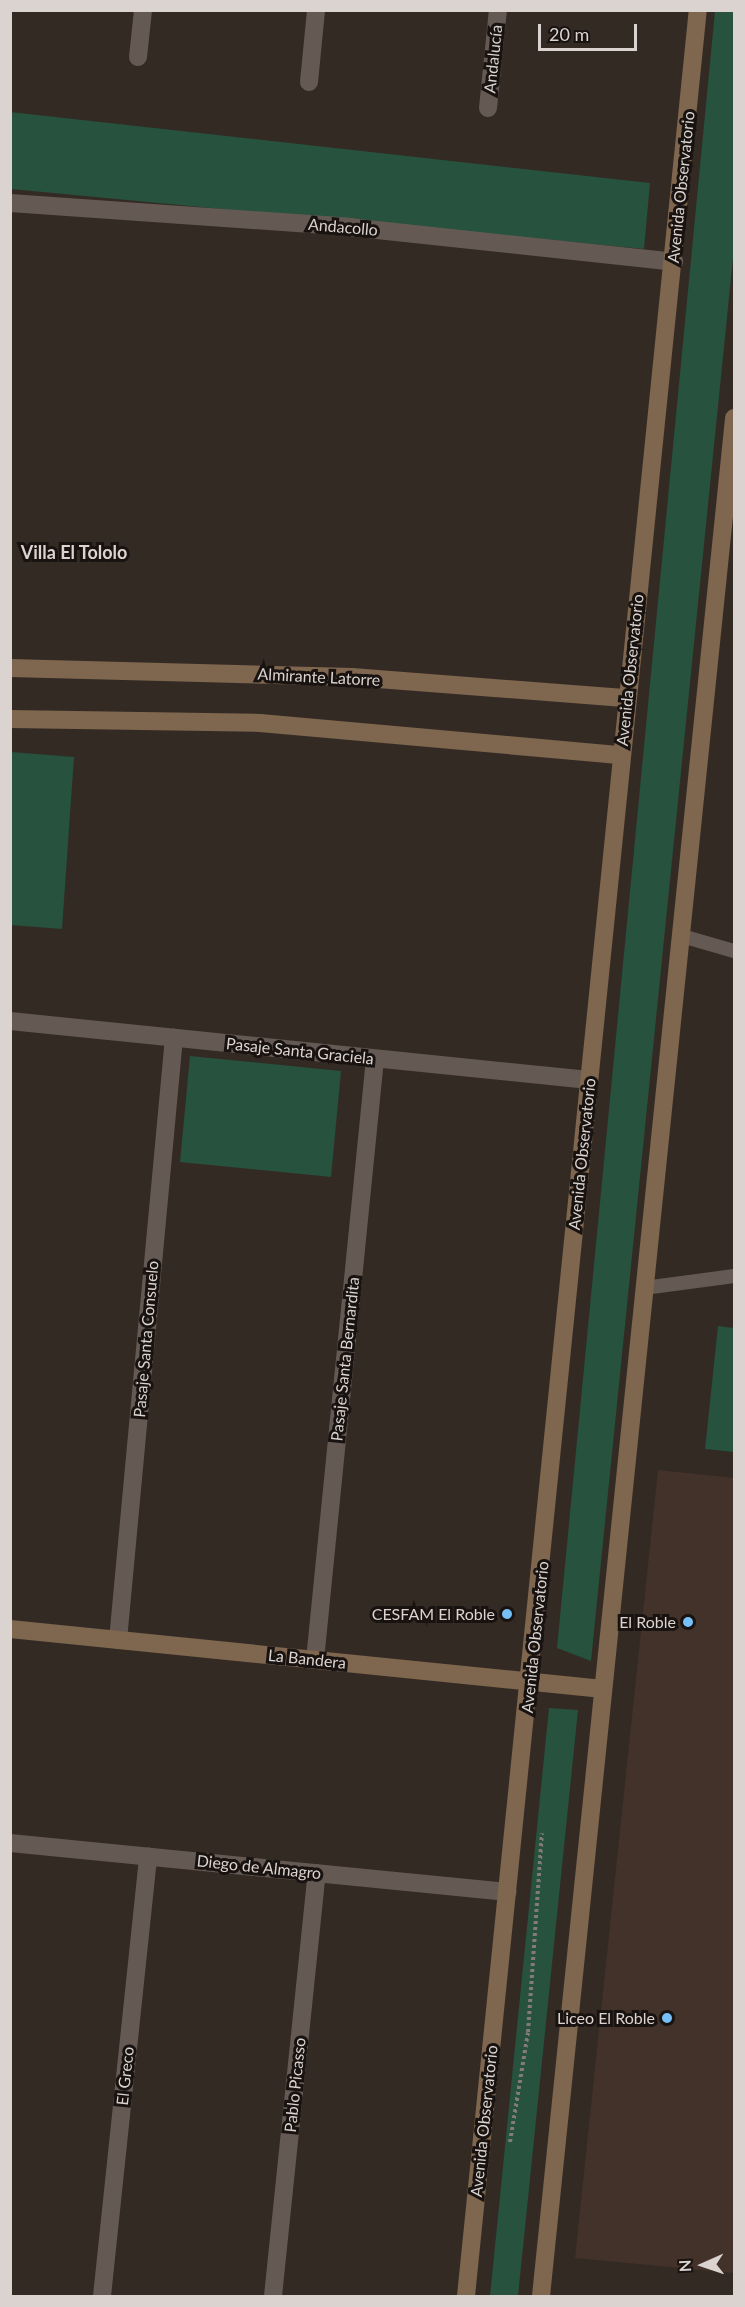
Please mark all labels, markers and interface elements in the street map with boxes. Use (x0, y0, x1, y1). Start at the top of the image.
scale bar (541, 12, 640, 50)
text: 20 m (549, 23, 589, 45)
street label: Andalucía (480, 24, 506, 94)
street label: Avenida Observatorio (663, 110, 699, 264)
street label: Andacollo (307, 214, 379, 240)
district label: Villa El Tololo (20, 541, 128, 563)
street label: Avenida Observatorio (612, 593, 648, 747)
street label: Almirante Latorre (257, 664, 381, 690)
street label: Pasaje Santa Graciela (225, 1034, 375, 1068)
street label: Avenida Observatorio (564, 1077, 600, 1231)
street label: Pasaje Santa Consuelo (130, 1260, 162, 1418)
street label: Pasaje Santa Bernardita (327, 1276, 363, 1442)
street label: Avenida Observatorio (517, 1560, 553, 1714)
place label: CESFAM El Roble (372, 1604, 495, 1624)
marker: CESFAM El Roble (500, 1607, 514, 1621)
place label: El Roble (619, 1612, 676, 1632)
marker: El Roble (681, 1615, 695, 1629)
street label: La Bandera (267, 1645, 347, 1673)
street label: Diego de Almagro (195, 1851, 323, 1883)
place label: Liceo El Roble (557, 2008, 655, 2028)
marker: Liceo El Roble (660, 2011, 674, 2025)
street label: Pablo Picasso (280, 2037, 310, 2133)
street label: Avenida Observatorio (466, 2044, 502, 2198)
street label: El Greco (112, 2046, 138, 2106)
north arrow (673, 2235, 733, 2295)
text: N (675, 2259, 694, 2273)

